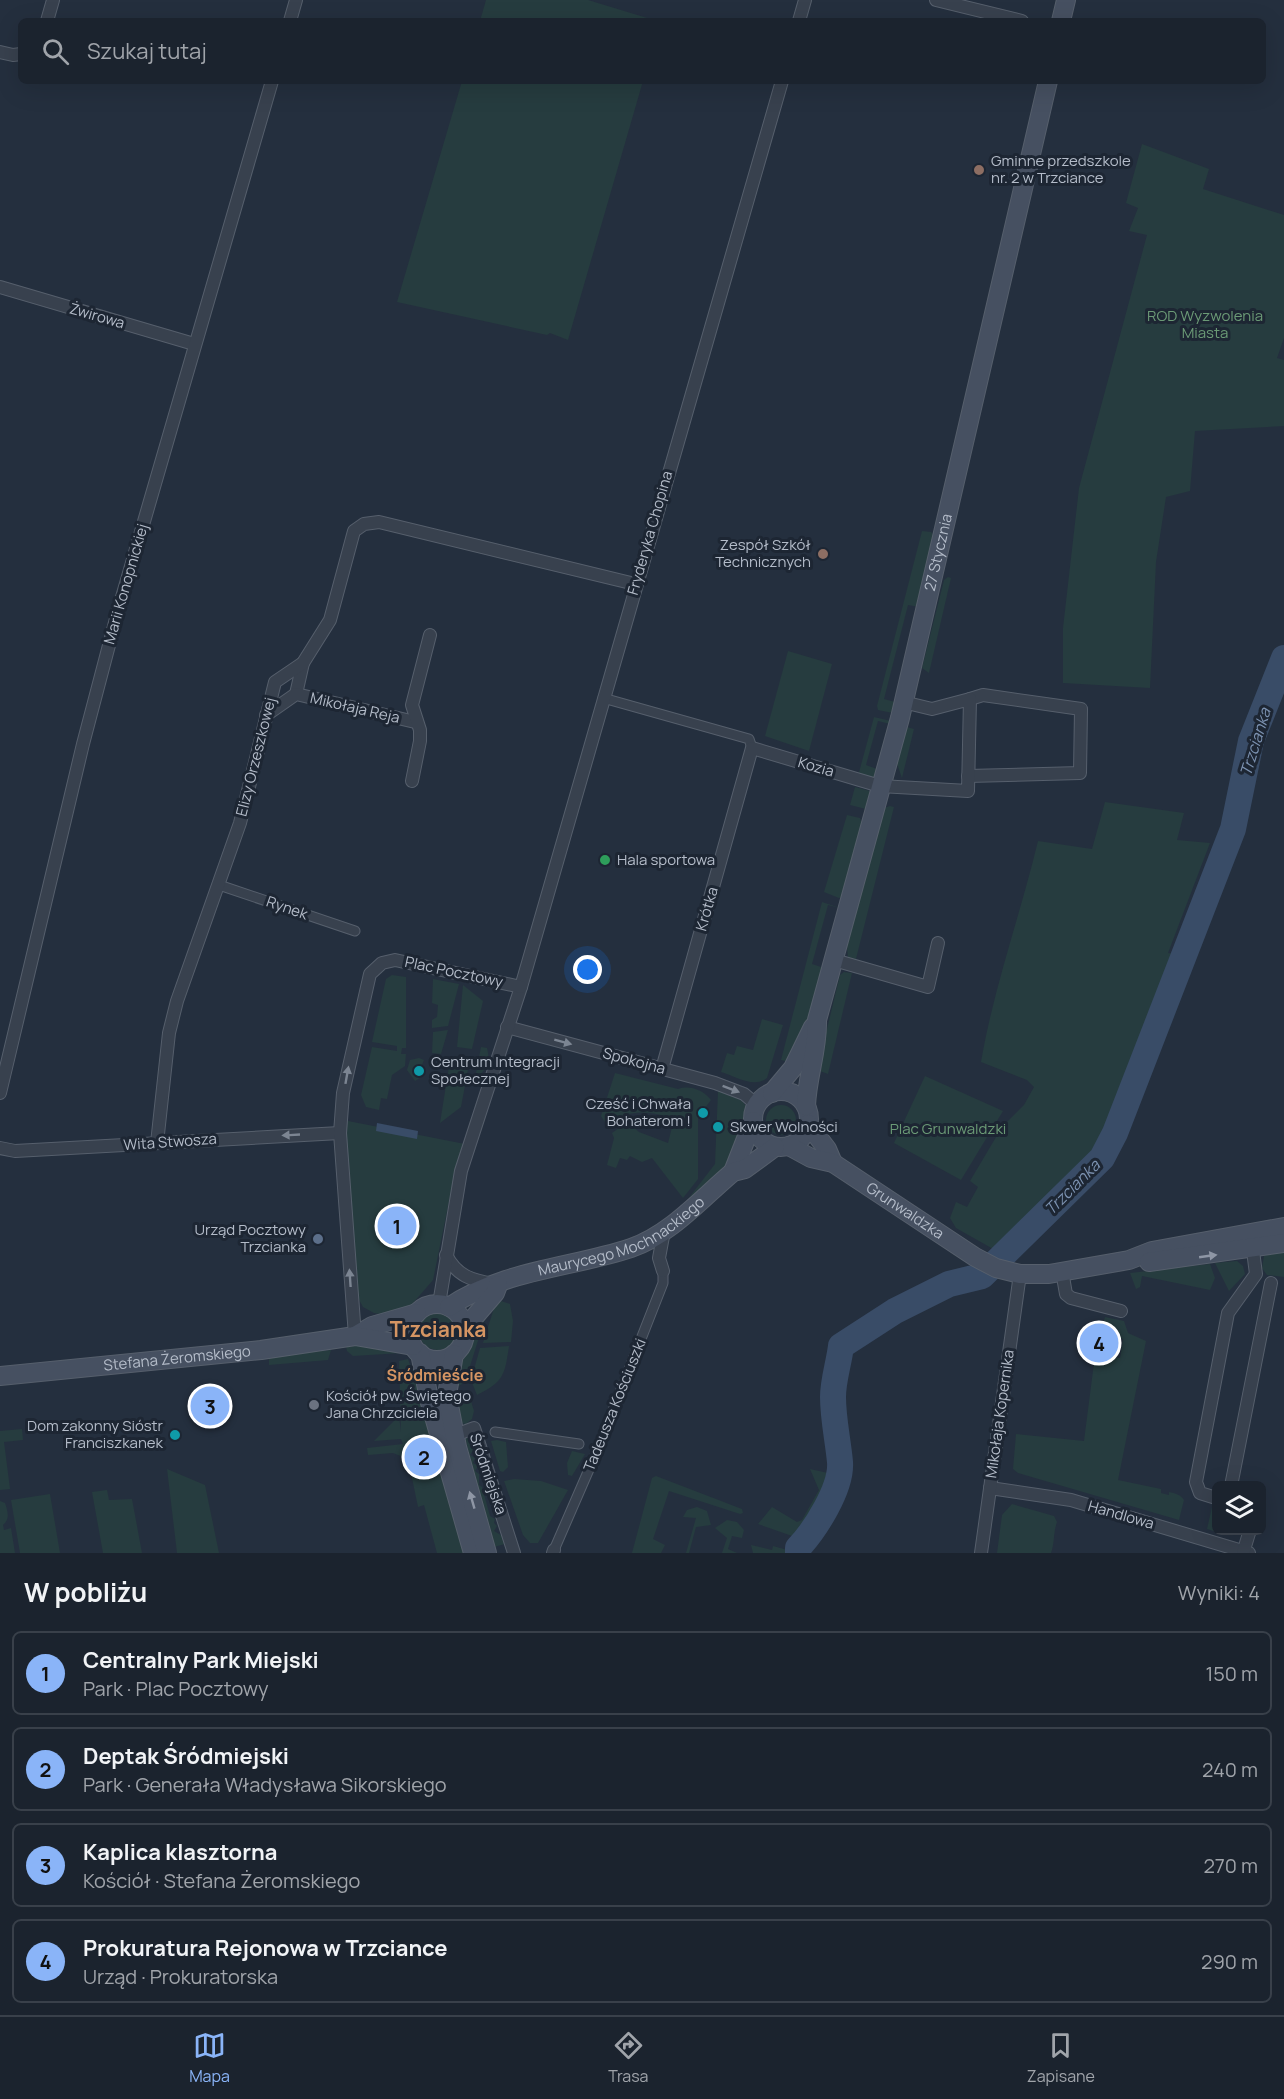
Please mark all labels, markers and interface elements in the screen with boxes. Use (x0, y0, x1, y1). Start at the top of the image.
search box (18, 18, 1266, 84)
icon: search (39, 35, 72, 68)
text: Szukaj tutaj (87, 36, 207, 66)
place label: Gminne przedszkole nr. 2 w Trzciance (991, 150, 1131, 188)
marker: Gminne przedszkole nr. 2 w Trzciance (972, 163, 986, 177)
street label: Żwirowa (67, 298, 127, 333)
park label: ROD Wyzwolenia Miasta (1147, 305, 1263, 343)
street label: Fryderyka Chopina (622, 468, 677, 597)
street label: 27 Stycznia (919, 512, 957, 593)
street label: Marii Konopnickiej (98, 521, 153, 647)
place label: Zespół Szkół Technicznych (715, 534, 811, 572)
marker: Zespół Szkół Technicznych (816, 547, 830, 561)
street label: Mikołaja Reja (308, 687, 402, 728)
street label: Elizy Orzeszkowej (231, 695, 280, 819)
water label: Trzcianka (1234, 704, 1276, 779)
street label: Kozia (796, 751, 837, 782)
place label: Hala sportowa (617, 849, 715, 870)
marker: Hala sportowa (598, 853, 612, 867)
street label: Krótka (690, 884, 723, 933)
street label: Rynek (264, 891, 311, 925)
street label: Plac Pocztowy (403, 951, 505, 992)
your location (573, 955, 602, 984)
one-way arrow (554, 1038, 572, 1047)
street label: Spokojna (600, 1042, 668, 1079)
place label: Centrum Integracji Społecznej (431, 1051, 560, 1089)
marker: Centrum Integracji Społecznej (412, 1064, 426, 1078)
one-way arrow (343, 1066, 352, 1085)
one-way arrow (722, 1085, 740, 1094)
place label: Cześć i Chwała Bohaterom ! (586, 1093, 691, 1131)
marker: Cześć i Chwała Bohaterom ! (696, 1106, 710, 1120)
place label: Skwer Wolności (730, 1116, 838, 1137)
park label: Plac Grunwaldzki (890, 1118, 1006, 1139)
marker: Skwer Wolności (711, 1120, 725, 1134)
street label: Wita Stwosza (123, 1128, 217, 1155)
one-way arrow (282, 1130, 301, 1140)
water label: Trzcianka (1040, 1154, 1105, 1219)
street label: Grunwaldzka (862, 1177, 948, 1244)
street label: Maurycego Mochnackiego (536, 1191, 709, 1281)
pin: 1 (378, 1204, 416, 1248)
place label: Urząd Pocztowy Trzcianka (195, 1219, 306, 1257)
marker: Urząd Pocztowy Trzcianka (311, 1232, 325, 1246)
one-way arrow (1198, 1251, 1217, 1260)
one-way arrow (346, 1268, 355, 1287)
district label: Trzcianka (390, 1315, 486, 1343)
pin: 4 (1080, 1320, 1118, 1366)
street label: Tadeusza Kościuszki (578, 1335, 651, 1474)
street label: Stefana Żeromskiego (103, 1340, 252, 1376)
street label: Mikołaja Kopernika (980, 1348, 1019, 1479)
district label: Śródmieście (387, 1364, 484, 1386)
pin: 3 (190, 1384, 230, 1428)
place label: Kościół pw. Świętego Jana Chrzciciela (326, 1385, 471, 1423)
marker: Kościół pw. Świętego Jana Chrzciciela (307, 1398, 321, 1412)
place label: Dom zakonny Sióstr Franciszkanek (27, 1415, 164, 1453)
marker: Dom zakonny Sióstr Franciszkanek (168, 1428, 182, 1442)
street label: Śródmiejska (465, 1430, 512, 1517)
pin: 2 (404, 1434, 444, 1480)
map controls (1212, 1481, 1266, 1535)
button: layers (1212, 1481, 1266, 1535)
one-way arrow (467, 1491, 476, 1509)
street label: Handlowa (1086, 1495, 1157, 1534)
text: W pobliżu (24, 1574, 147, 1610)
text: Wyniki: 4 (1178, 1579, 1260, 1606)
text: Centralny Park Miejski (83, 1645, 319, 1675)
text: 1 (41, 1660, 50, 1687)
text: 150 m (1205, 1660, 1258, 1687)
text: Park · Plac Pocztowy (83, 1675, 269, 1702)
text: Deptak Śródmiejski (83, 1741, 289, 1771)
text: 2 (40, 1756, 51, 1783)
text: 240 m (1202, 1756, 1258, 1783)
text: Park · Generała Władysława Sikorskiego (83, 1771, 447, 1798)
text: Kaplica klasztorna (83, 1837, 277, 1867)
text: 3 (40, 1852, 51, 1879)
text: 270 m (1203, 1852, 1258, 1879)
text: Kościół · Stefana Żeromskiego (83, 1867, 360, 1894)
text: Prokuratura Rejonowa w Trzciance (83, 1933, 448, 1963)
text: 4 (39, 1948, 52, 1975)
text: 290 m (1201, 1948, 1258, 1975)
text: Urząd · Prokuratorska (83, 1963, 278, 1990)
tab: Mapa (189, 2029, 230, 2087)
tab: Trasa (608, 2029, 649, 2087)
tab: Zapisane (1027, 2029, 1095, 2087)

